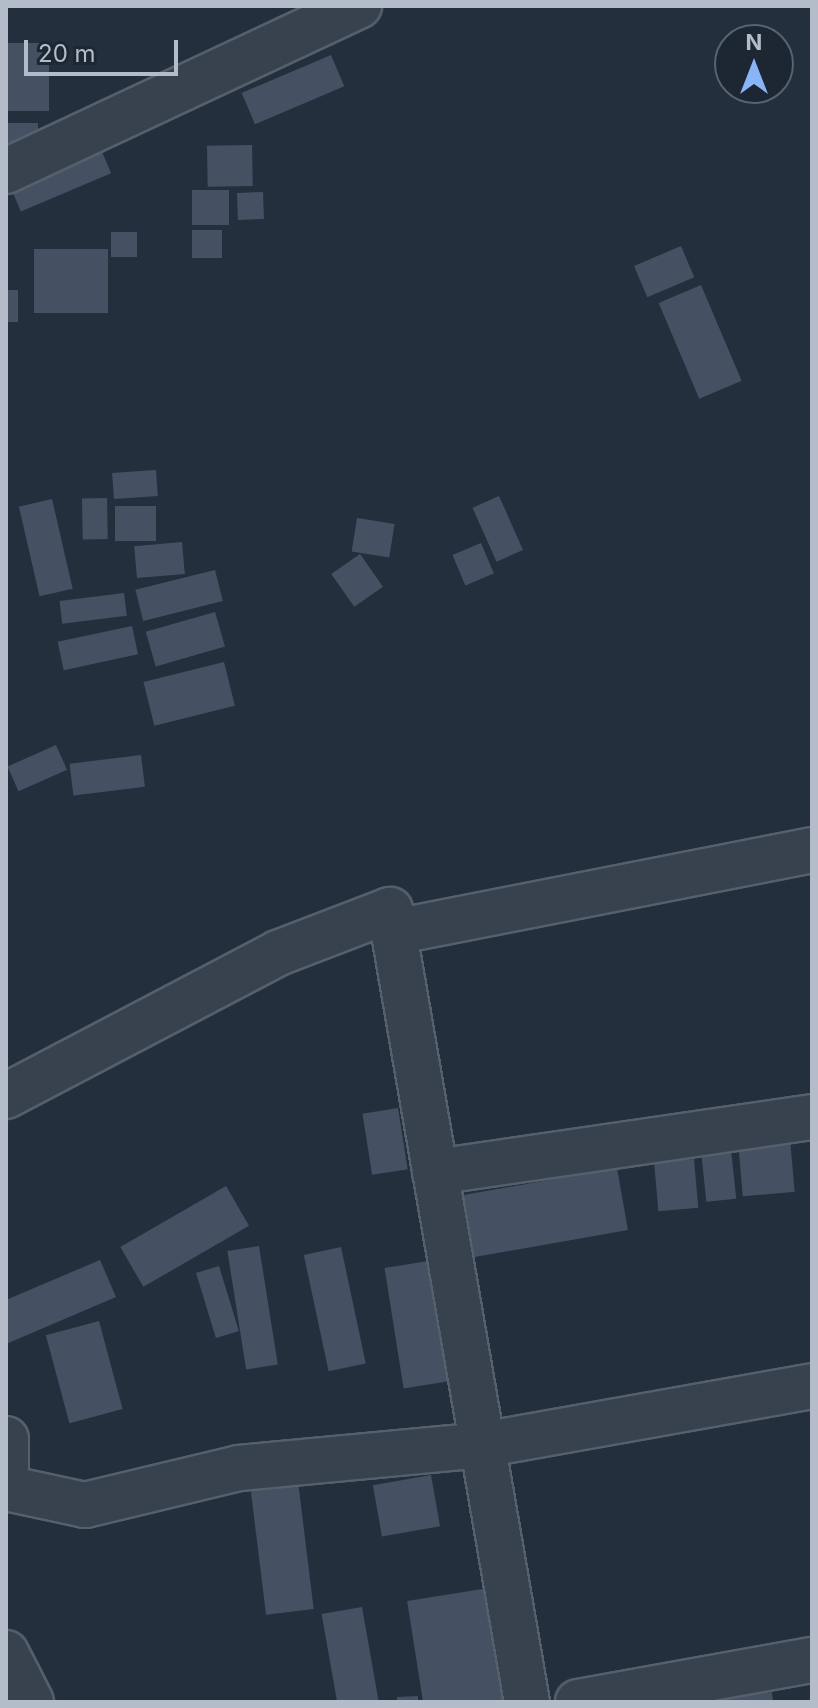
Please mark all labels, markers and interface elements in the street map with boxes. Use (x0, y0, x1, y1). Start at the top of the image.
scale bar (28, 24, 182, 74)
north arrow (714, 24, 794, 104)
text: N (746, 29, 762, 55)
text: 20 m (38, 39, 96, 68)

